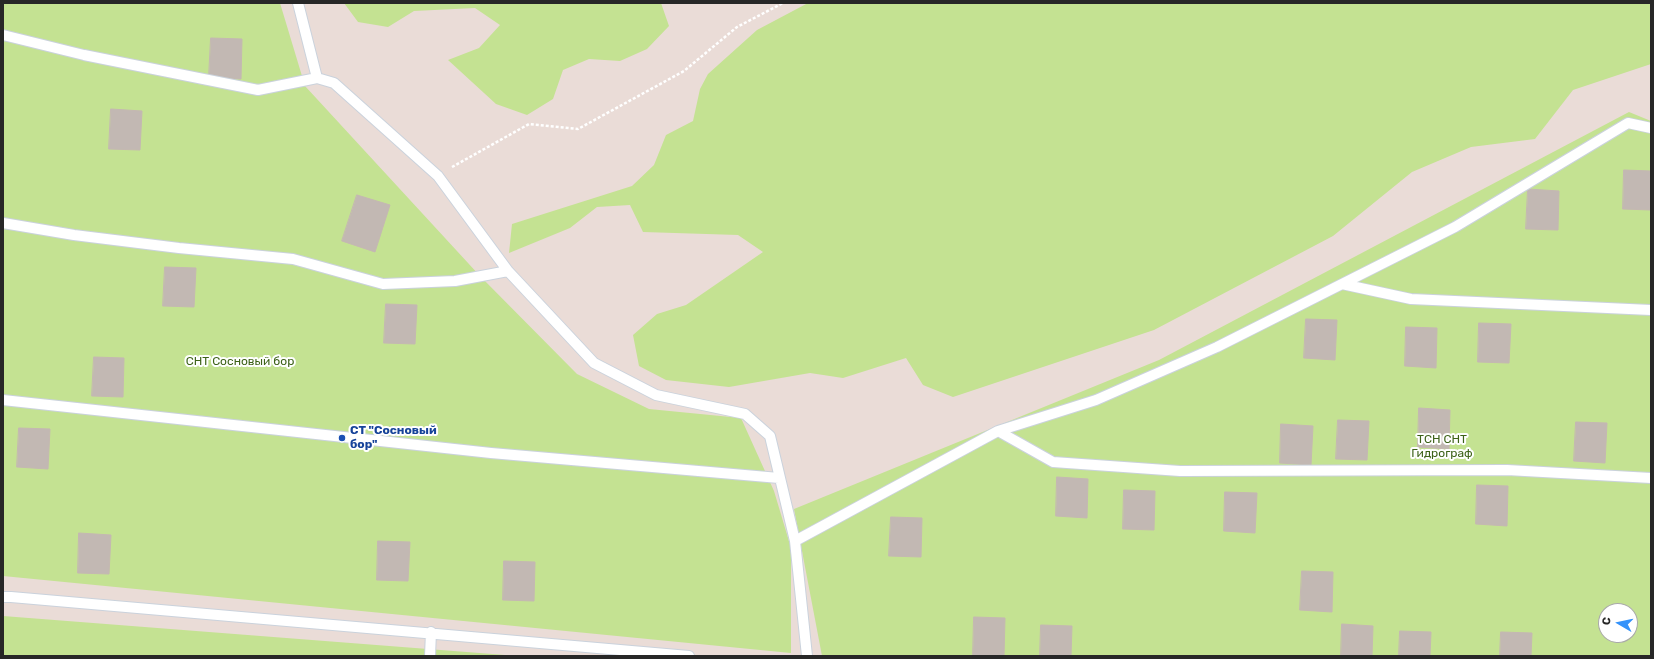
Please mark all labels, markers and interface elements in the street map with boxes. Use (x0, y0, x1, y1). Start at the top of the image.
park label: СНТ Сосновый бор (186, 355, 294, 369)
place label: СТ "Сосновый бор" (350, 424, 437, 452)
marker: СТ "Сосновый бор" (337, 433, 347, 443)
park label: ТСН СНТ Гидрограф (1411, 433, 1473, 461)
north arrow (1598, 603, 1638, 643)
text: С (1600, 616, 1614, 626)

